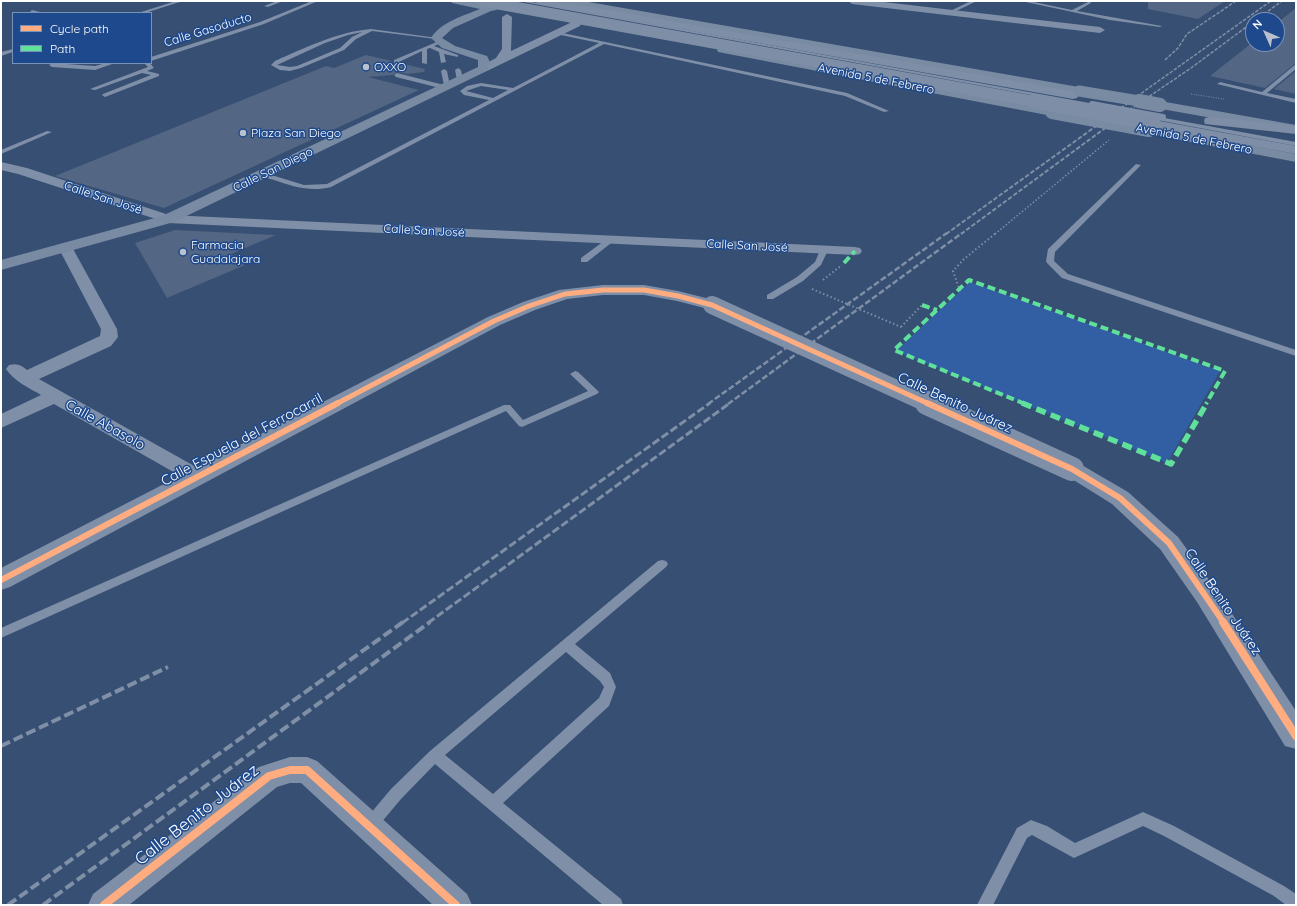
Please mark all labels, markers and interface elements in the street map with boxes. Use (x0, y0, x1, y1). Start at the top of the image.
street label: Calle Gasoducto (162, 10, 254, 50)
legend (12, 12, 152, 64)
north arrow (1245, 12, 1285, 52)
text: N (1249, 16, 1265, 32)
text: Cycle path (50, 21, 109, 36)
text: Path (50, 41, 75, 56)
place label: OXXO (374, 60, 406, 74)
street label: Avenida 5 de Febrero (817, 61, 935, 97)
marker: OXXO (361, 62, 371, 72)
street label: Avenida 5 de Febrero (1135, 121, 1253, 157)
place label: Plaza San Diego (251, 126, 341, 140)
marker: Plaza San Diego (238, 128, 248, 138)
street label: Calle San Diego (231, 144, 315, 196)
street label: Calle San José (62, 179, 144, 217)
street label: Calle San José (383, 222, 465, 240)
street label: Calle San José (706, 237, 788, 255)
place label: Farmacia Guadalajara (191, 238, 260, 266)
marker: Farmacia Guadalajara (178, 247, 188, 257)
street label: Calle Benito Juárez (895, 369, 1015, 437)
street label: Calle Espuela del Ferrocarril (158, 390, 326, 490)
street label: Calle Abasolo (62, 396, 148, 454)
street label: Calle Benito Juárez (1181, 546, 1265, 658)
street label: Calle Benito Juárez (131, 760, 263, 870)

